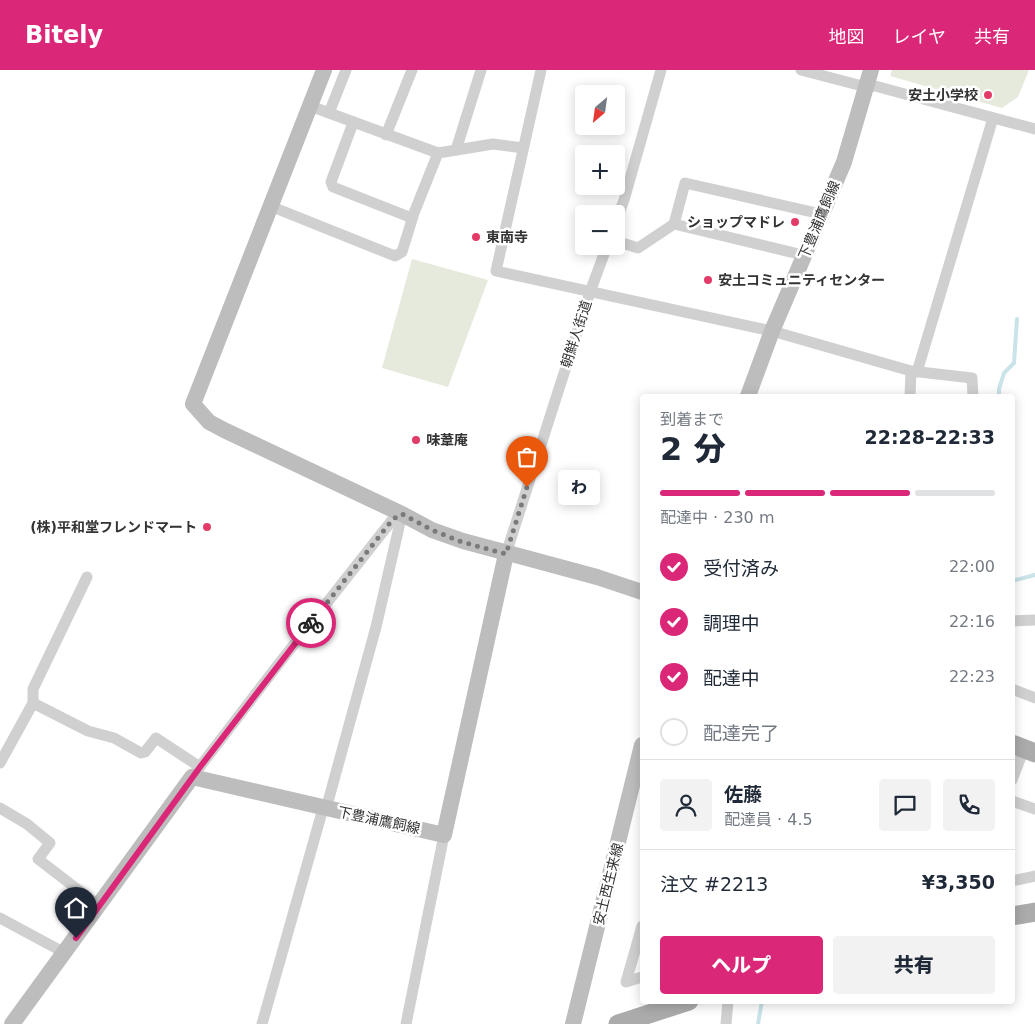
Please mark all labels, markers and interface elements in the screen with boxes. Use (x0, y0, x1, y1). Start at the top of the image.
text: Bitely (25, 21, 103, 49)
text: 地図 (829, 26, 865, 47)
text: レイヤ (893, 26, 946, 47)
text: 共有 (974, 26, 1010, 47)
north arrow (575, 85, 625, 135)
map controls (575, 85, 625, 255)
place label: 安土小学校 (908, 87, 978, 103)
marker: 安土小学校 (982, 89, 994, 101)
button: + (575, 145, 625, 195)
street label: 下豊浦鷹飼線 (795, 178, 843, 262)
button: − (575, 205, 625, 255)
place label: ショップマドレ (687, 214, 785, 230)
marker: ショップマドレ (789, 216, 801, 228)
place label: 東南寺 (486, 229, 528, 245)
marker: 東南寺 (470, 231, 482, 243)
place label: 安土コミュニティセンター (718, 272, 885, 288)
marker: 安土コミュニティセンター (702, 274, 714, 286)
street label: 朝鮮人街道 (558, 298, 594, 370)
text: 到着まで (660, 410, 724, 429)
text: 22:28–22:33 (865, 426, 995, 448)
text: 2 分 (660, 430, 725, 468)
place label: 味葦庵 (426, 432, 468, 448)
marker: 味葦庵 (410, 434, 422, 446)
pin (506, 436, 548, 487)
icon: bag (513, 443, 541, 471)
callout: わ (557, 470, 600, 504)
text: わ (571, 478, 587, 497)
text: 配達中 · 230 m (660, 508, 774, 527)
place label: (株)平和堂フレンドマート (30, 519, 197, 535)
marker: (株)平和堂フレンドマート (201, 521, 213, 533)
icon: check (660, 553, 688, 581)
text: 受付済み (703, 557, 779, 579)
text: 22:00 (949, 557, 995, 576)
courier (286, 598, 336, 648)
icon: check (660, 608, 688, 636)
icon: bike (297, 609, 325, 637)
text: 調理中 (703, 612, 760, 634)
text: 22:16 (949, 612, 995, 631)
icon: check (660, 663, 688, 691)
text: 配達中 (703, 667, 760, 689)
text: 22:23 (949, 667, 995, 686)
text: 配達完了 (703, 722, 779, 744)
button: person (660, 779, 712, 831)
button: chat (879, 779, 931, 831)
button: phone (943, 779, 995, 831)
text: 佐藤 (724, 783, 762, 805)
street label: 下豊浦鷹飼線 (336, 803, 422, 837)
text: 配達員 · 4.5 (724, 810, 813, 829)
street label: 安土西生来線 (590, 841, 626, 927)
text: ¥3,350 (922, 871, 995, 893)
text: 注文 #2213 (660, 873, 768, 895)
pin (55, 887, 97, 938)
icon: home (62, 894, 90, 922)
button: ヘルプ (660, 936, 823, 994)
button: 共有 (833, 936, 995, 994)

